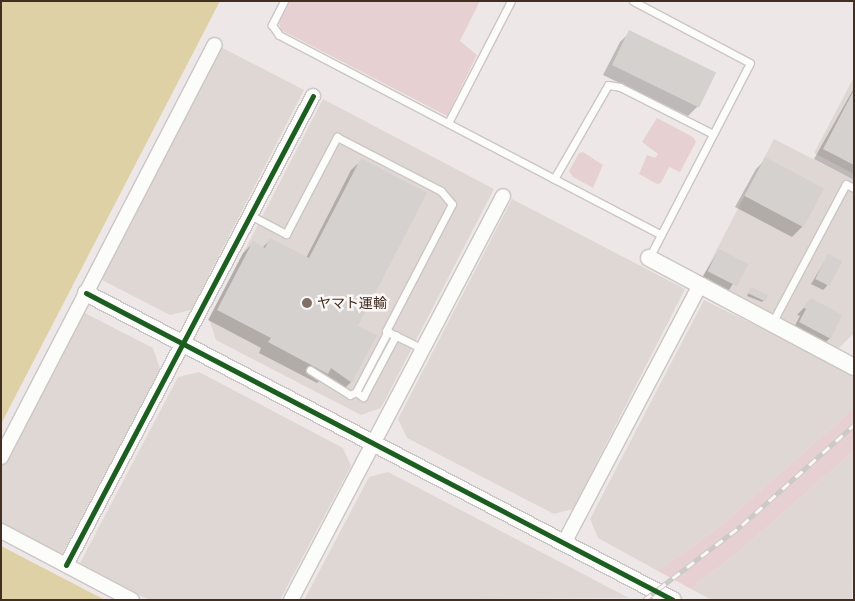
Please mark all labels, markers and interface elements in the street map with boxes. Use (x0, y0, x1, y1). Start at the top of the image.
place label: ヤマト運輸 (317, 295, 387, 311)
marker: ヤマト運輸 (301, 297, 313, 309)

